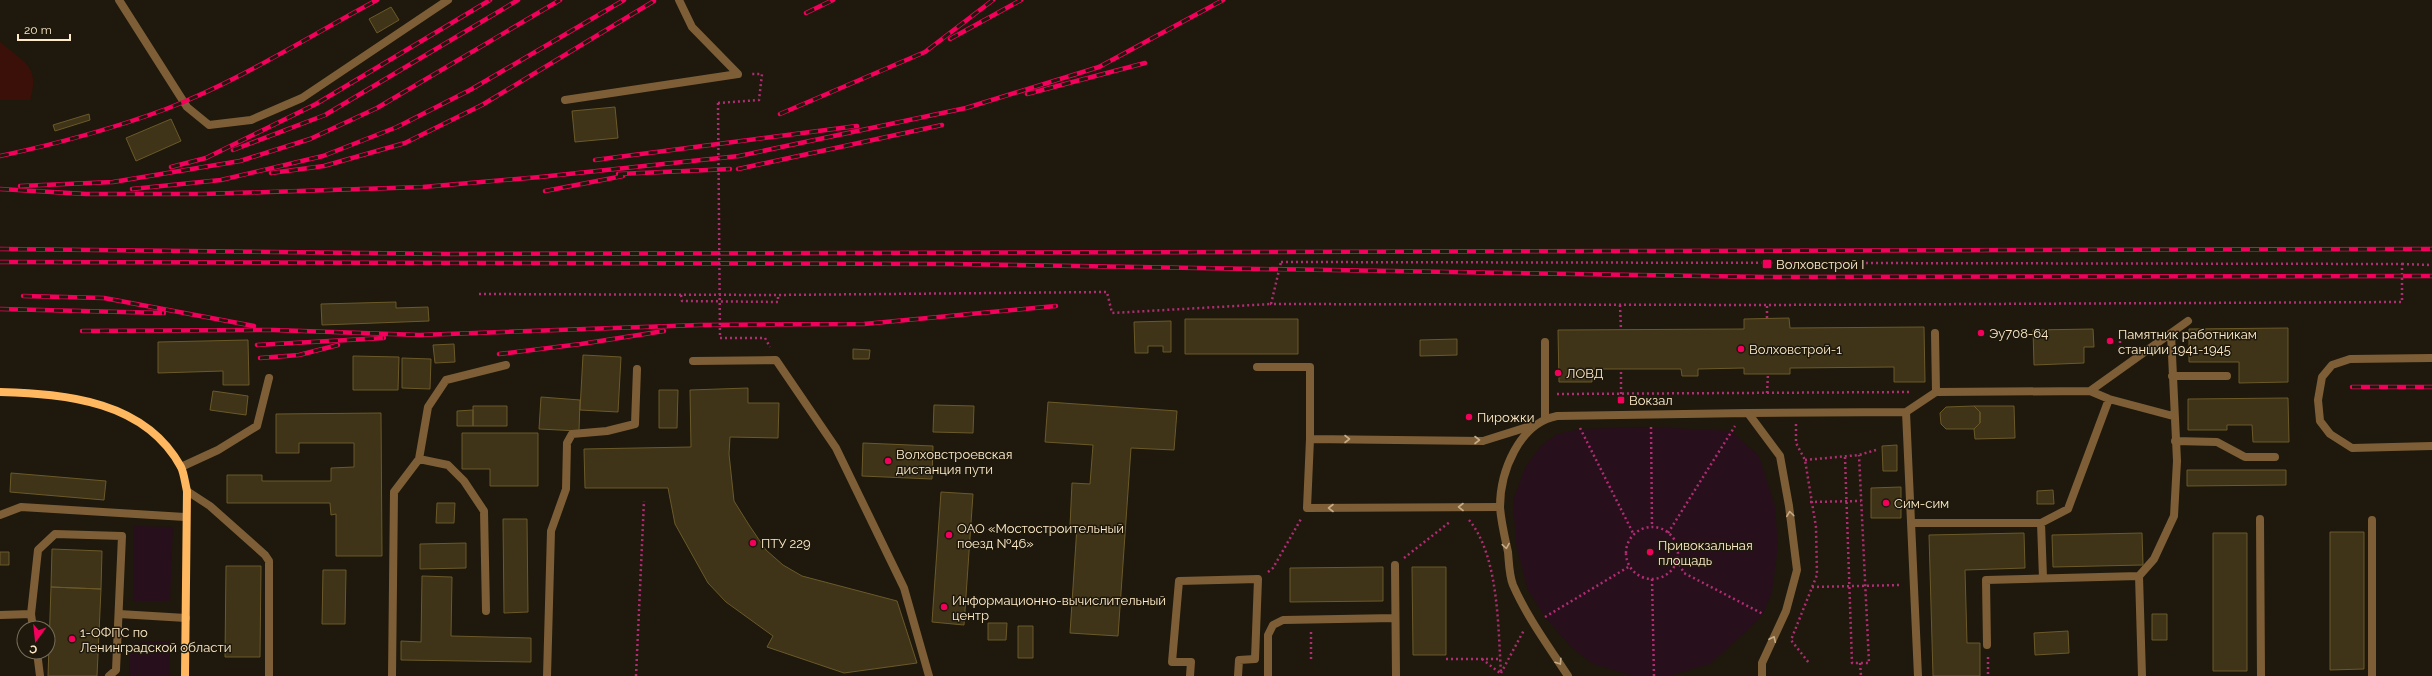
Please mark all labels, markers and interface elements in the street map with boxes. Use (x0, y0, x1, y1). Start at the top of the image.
scale bar (18, 16, 70, 42)
text: 20 m (24, 23, 52, 37)
place label: Волховстрой I (1776, 257, 1864, 272)
marker: Волховстрой I (1761, 258, 1773, 270)
place label: Эу708-64 (1989, 326, 2048, 341)
place label: Памятник работникам станции 1941-1945 (2118, 327, 2257, 357)
marker: Эу708-64 (1976, 328, 1986, 338)
marker: Памятник работникам станции 1941-1945 (2105, 336, 2115, 346)
place label: Волховстрой-1 (1749, 342, 1842, 357)
marker: Волховстрой-1 (1736, 344, 1746, 354)
place label: ЛОВД (1566, 366, 1604, 381)
marker: ЛОВД (1553, 368, 1563, 378)
place label: Вокзал (1629, 393, 1673, 408)
marker: Вокзал (1616, 395, 1626, 405)
place label: Пирожки (1477, 410, 1535, 425)
marker: Пирожки (1464, 412, 1474, 422)
one-way arrow (1344, 435, 1350, 444)
one-way arrow (1474, 436, 1480, 444)
place label: Волховстроевская дистанция пути (896, 447, 1012, 477)
marker: Волховстроевская дистанция пути (883, 456, 893, 466)
place label: Сим-сим (1894, 496, 1949, 511)
marker: Сим-сим (1881, 498, 1891, 508)
one-way arrow (1458, 503, 1464, 511)
one-way arrow (1328, 504, 1334, 512)
one-way arrow (1786, 511, 1795, 517)
place label: ОАО «Мостостроительный поезд №46» (957, 521, 1124, 551)
marker: ОАО «Мостостроительный поезд №46» (944, 530, 954, 540)
place label: ПТУ 229 (761, 536, 811, 551)
marker: ПТУ 229 (748, 538, 758, 548)
place label: Привокзальная площадь (1658, 538, 1753, 568)
one-way arrow (1502, 542, 1510, 549)
marker: Привокзальная площадь (1645, 547, 1655, 557)
place label: Информационно-вычислительный центр (952, 593, 1166, 623)
marker: Информационно-вычислительный центр (939, 602, 949, 612)
north arrow (16, 620, 56, 660)
place label: 1-ОФПС по Ленинградской области (80, 625, 231, 655)
marker: 1-ОФПС по Ленинградской области (67, 634, 77, 644)
one-way arrow (1768, 636, 1776, 644)
text: С (28, 642, 39, 656)
one-way arrow (1554, 658, 1562, 665)

